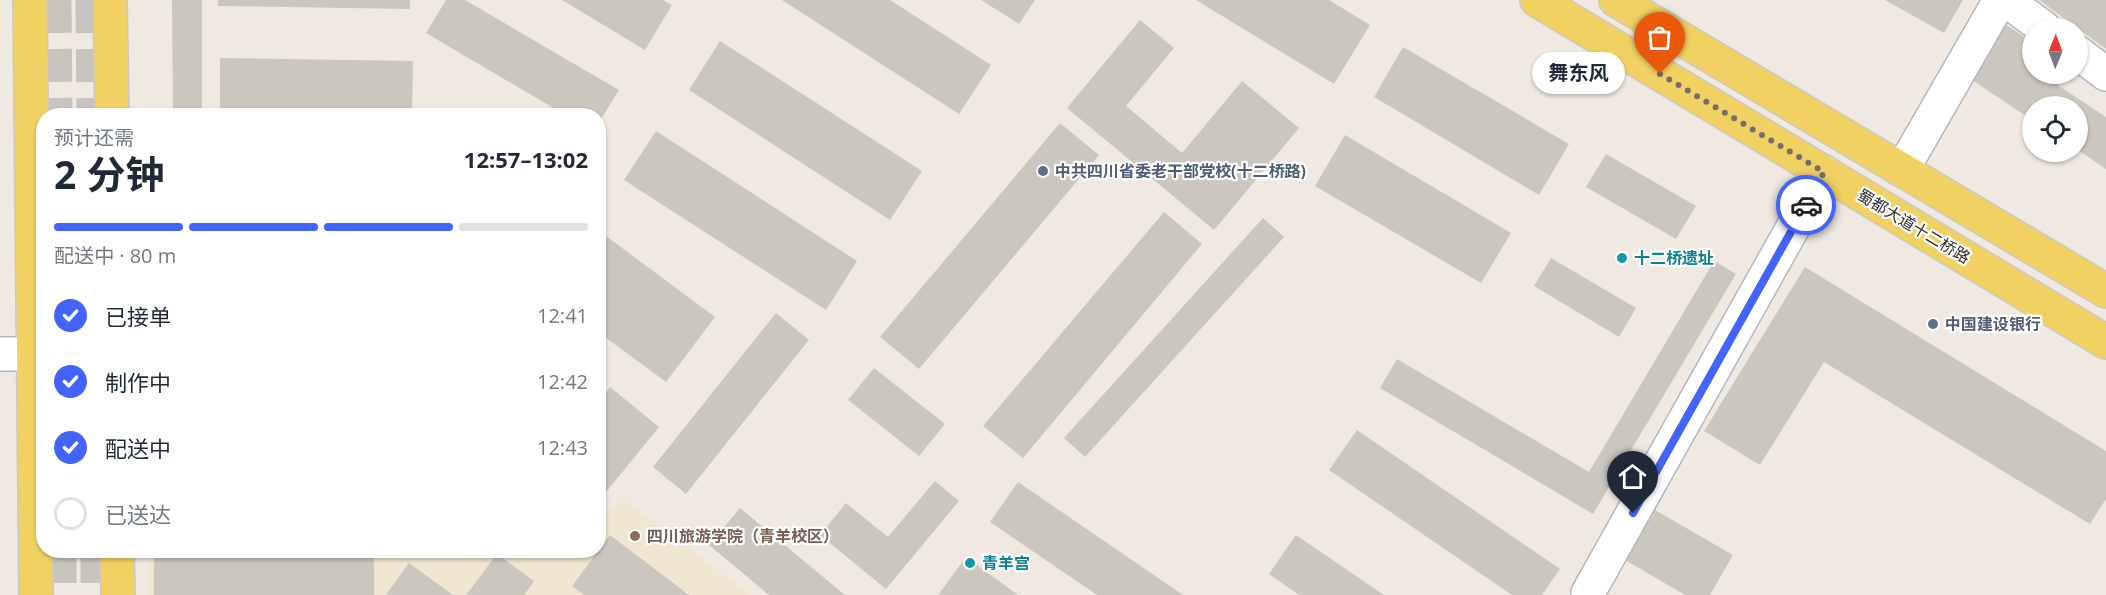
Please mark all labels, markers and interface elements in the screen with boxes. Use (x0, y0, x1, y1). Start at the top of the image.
pin (1634, 12, 1685, 74)
north arrow (2022, 18, 2088, 84)
map controls (2022, 18, 2088, 162)
icon: bag (1643, 21, 1676, 54)
callout: 舞东风 (1531, 53, 1624, 95)
text: 舞东风 (1549, 59, 1609, 86)
button: locate (2022, 96, 2088, 162)
text: 预计还需 (54, 124, 134, 151)
text: 12:57–13:02 (464, 144, 588, 174)
text: 2 分钟 (54, 147, 164, 200)
place label: 中共四川省委老干部党校(十二桥路) (1055, 160, 1306, 182)
marker: 中共四川省委老干部党校(十二桥路) (1036, 164, 1050, 178)
courier (1776, 175, 1836, 235)
street label: 蜀都大道十二桥路 (1853, 184, 1975, 268)
icon: car (1790, 189, 1823, 222)
text: 配送中 · 80 m (54, 242, 176, 269)
place label: 十二桥遗址 (1634, 247, 1714, 269)
marker: 十二桥遗址 (1615, 251, 1629, 265)
icon: check (54, 299, 87, 332)
text: 已接单 (105, 301, 171, 331)
text: 12:41 (537, 302, 588, 329)
place label: 中国建设银行 (1945, 313, 2041, 335)
marker: 中国建设银行 (1926, 317, 1940, 331)
icon: check (54, 365, 87, 398)
text: 制作中 (105, 367, 171, 397)
text: 12:42 (537, 368, 588, 395)
icon: check (54, 431, 87, 464)
text: 配送中 (105, 433, 171, 463)
text: 12:43 (537, 434, 588, 461)
pin (1607, 451, 1658, 513)
icon: home (1616, 460, 1649, 493)
text: 已送达 (105, 499, 171, 529)
place label: 四川旅游学院（青羊校区） (647, 525, 839, 547)
marker: 四川旅游学院（青羊校区） (628, 529, 642, 543)
place label: 青羊宫 (982, 552, 1030, 574)
marker: 青羊宫 (963, 556, 977, 570)

